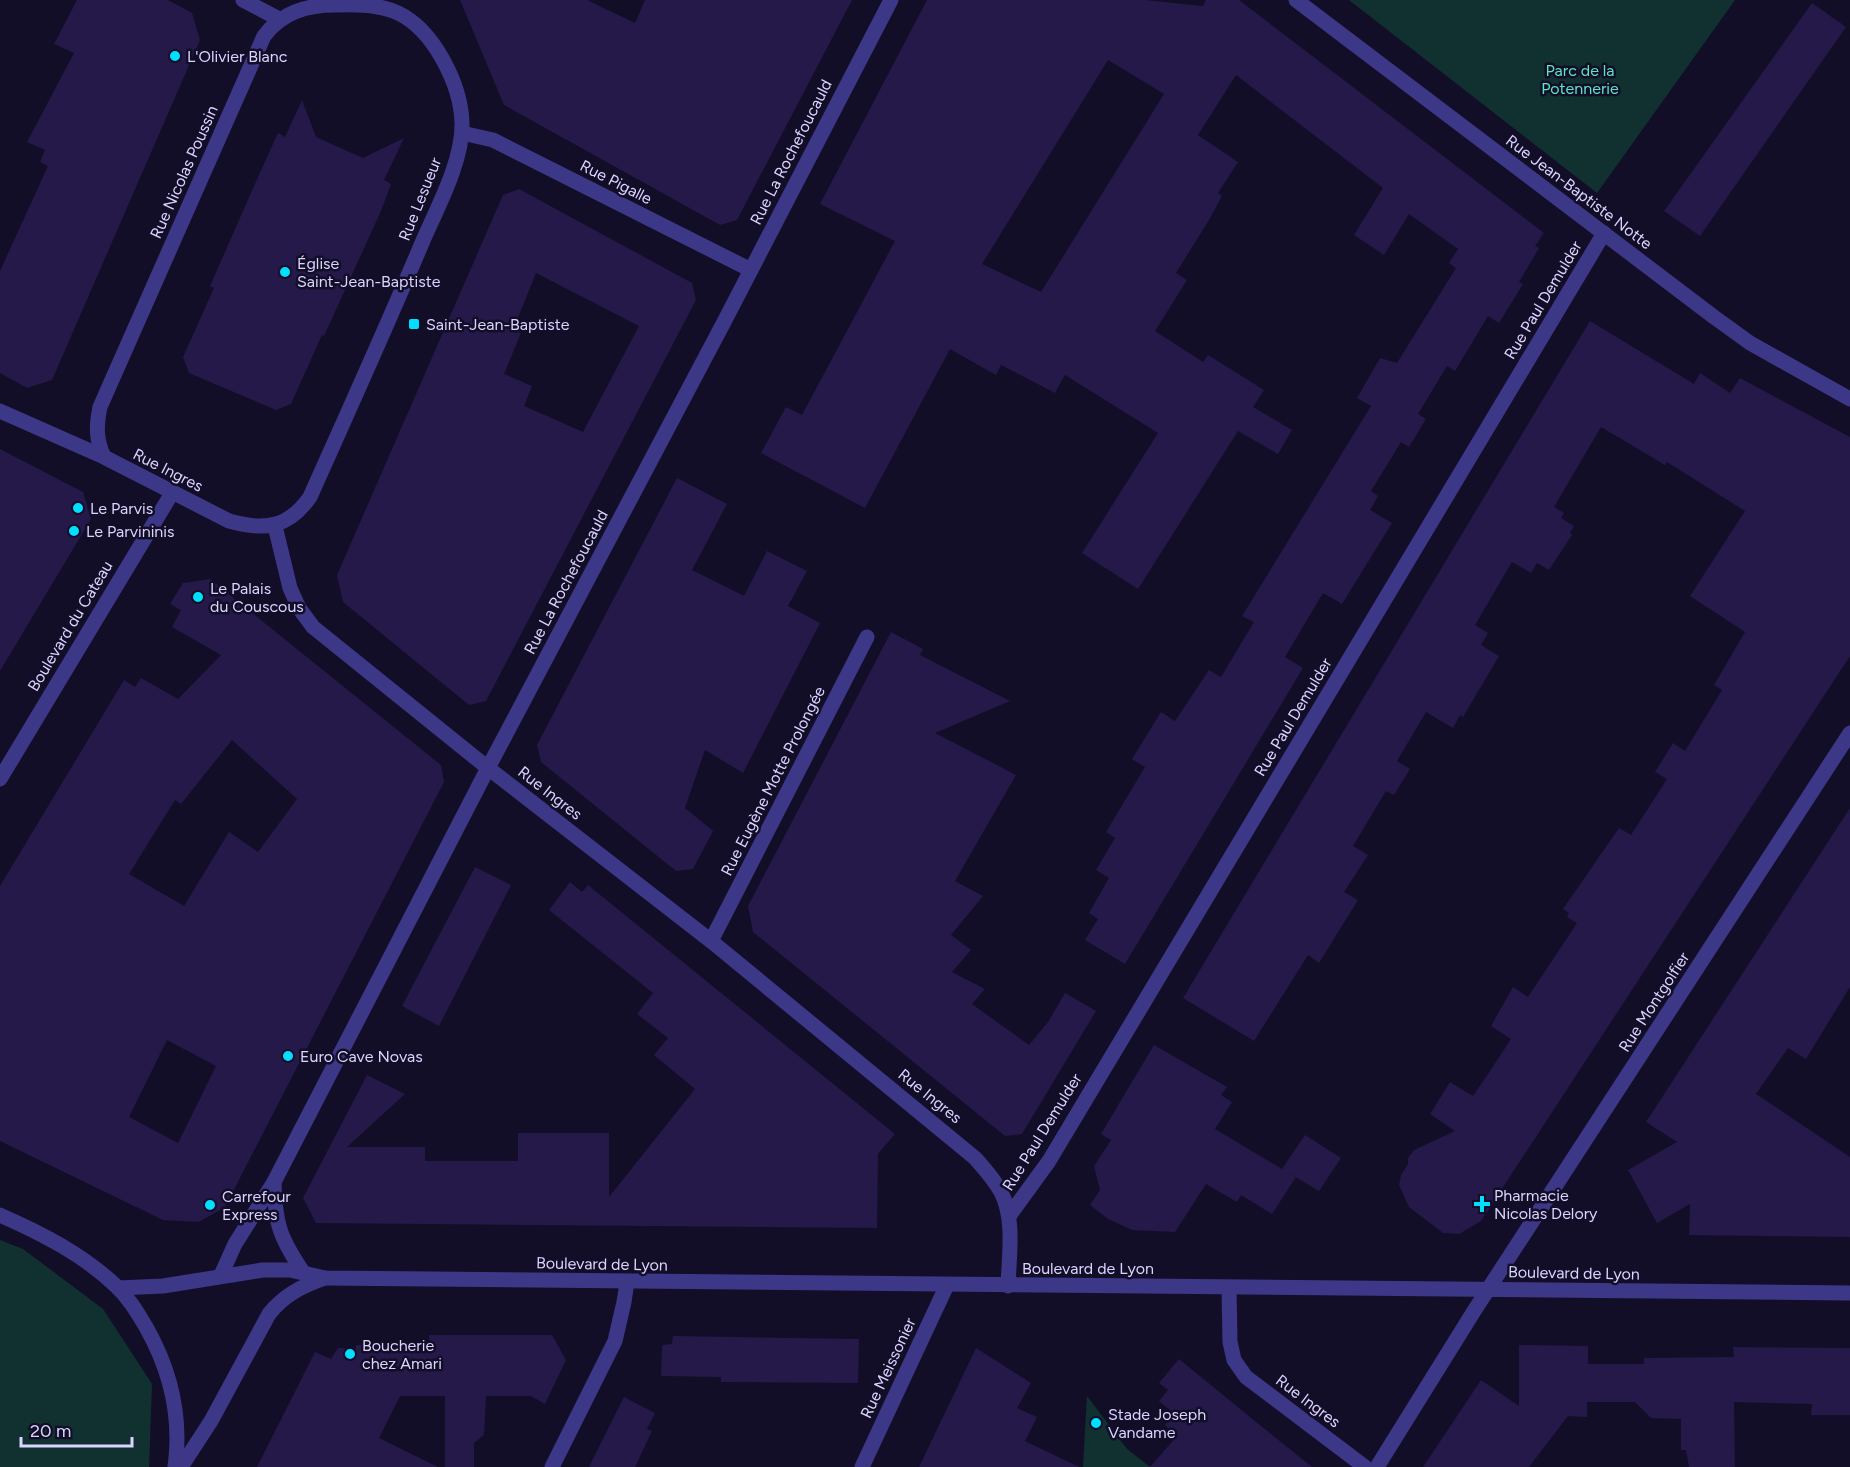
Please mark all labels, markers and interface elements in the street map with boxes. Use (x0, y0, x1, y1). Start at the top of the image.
place label: L'Olivier Blanc (187, 47, 288, 66)
marker: L'Olivier Blanc (168, 49, 182, 63)
park label: Parc de la Potennerie (1541, 61, 1619, 98)
street label: Rue La Rochefoucauld (746, 76, 836, 228)
street label: Rue Nicolas Poussin (146, 102, 222, 241)
street label: Rue Jean-Baptiste Notte (1502, 131, 1656, 253)
street label: Rue Lesueur (395, 154, 446, 243)
street label: Rue Pigalle (577, 156, 655, 208)
street label: Rue Paul Demulder (1500, 237, 1586, 363)
place label: Église Saint-Jean-Baptiste (297, 254, 441, 291)
marker: Église Saint-Jean-Baptiste (278, 265, 292, 279)
place label: Saint-Jean-Baptiste (426, 315, 570, 334)
marker: Saint-Jean-Baptiste (407, 317, 421, 331)
street label: Rue Ingres (130, 444, 206, 496)
place label: Le Parvis (90, 499, 153, 518)
marker: Le Parvis (71, 501, 85, 515)
street label: Rue La Rochefoucauld (520, 507, 612, 657)
place label: Le Parvininis (86, 522, 174, 541)
marker: Le Parvininis (67, 524, 81, 538)
street label: Boulevard du Cateau (24, 557, 116, 695)
place label: Le Palais du Couscous (210, 579, 304, 616)
marker: Le Palais du Couscous (191, 590, 205, 604)
street label: Rue Paul Demulder (1250, 654, 1336, 780)
street label: Rue Eugène Motte Prolongée (717, 683, 829, 879)
street label: Rue Ingres (514, 762, 586, 824)
street label: Rue Montgolfier (1615, 948, 1694, 1056)
place label: Euro Cave Novas (300, 1047, 423, 1066)
marker: Euro Cave Novas (281, 1049, 295, 1063)
street label: Rue Ingres (895, 1065, 965, 1127)
street label: Rue Paul Demulder (998, 1069, 1086, 1194)
place label: Pharmacie Nicolas Delory (1494, 1186, 1598, 1223)
place label: Carrefour Express (222, 1187, 291, 1224)
marker: Pharmacie Nicolas Delory (1475, 1197, 1489, 1211)
marker: Carrefour Express (203, 1198, 217, 1212)
street label: Boulevard de Lyon (536, 1253, 668, 1275)
street label: Boulevard de Lyon (1022, 1259, 1154, 1278)
street label: Boulevard de Lyon (1508, 1262, 1640, 1284)
street label: Rue Meissonier (856, 1314, 920, 1421)
place label: Boucherie chez Amari (362, 1336, 442, 1373)
marker: Boucherie chez Amari (343, 1347, 357, 1361)
street label: Rue Ingres (1272, 1371, 1344, 1431)
place label: Stade Joseph Vandame (1108, 1405, 1206, 1442)
scale bar (21, 1410, 132, 1448)
marker: Stade Joseph Vandame (1089, 1416, 1103, 1430)
text: 20 m (30, 1420, 71, 1442)

